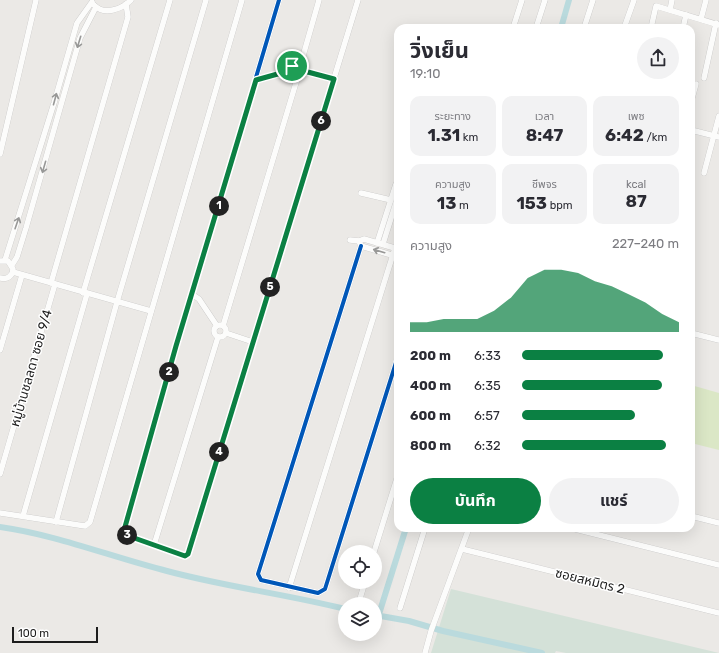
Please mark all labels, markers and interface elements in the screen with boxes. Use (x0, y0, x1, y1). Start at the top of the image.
one-way arrow (75, 35, 82, 48)
text: วิ่งเย็น (410, 37, 469, 64)
button: share (637, 37, 679, 79)
pin (275, 49, 309, 83)
icon: arrive (281, 55, 303, 77)
text: 19:10 (410, 66, 440, 81)
one-way arrow (52, 93, 59, 106)
text: ระยะทาง (435, 110, 471, 123)
text: เวลา (535, 110, 554, 123)
text: เพซ (628, 110, 645, 123)
pin: 6 (311, 111, 331, 131)
text: 6 (317, 114, 325, 127)
text: 1.31 (427, 125, 460, 145)
text: 8:47 (526, 125, 563, 145)
text: 6:42 (605, 125, 644, 145)
text: km (460, 131, 478, 144)
text: /km (644, 131, 667, 144)
one-way arrow (40, 160, 47, 173)
text: ความสูง (435, 178, 471, 191)
text: ชีพจร (532, 178, 557, 191)
text: kcal (626, 178, 646, 191)
text: 87 (626, 191, 647, 211)
text: 13 (437, 193, 456, 213)
text: 153 (516, 193, 547, 213)
pin: 1 (209, 196, 229, 216)
text: 1 (216, 199, 222, 212)
text: m (456, 199, 469, 212)
text: bpm (547, 199, 573, 212)
one-way arrow (14, 217, 21, 230)
text: 227–240 m (612, 236, 679, 251)
text: ความสูง (410, 238, 452, 253)
one-way arrow (373, 247, 386, 254)
pin: 5 (260, 277, 280, 297)
text: 5 (266, 280, 274, 293)
street label: หมู่บ้านชลลดา ซอย 9/4 (7, 308, 55, 428)
text: 200 m (410, 348, 451, 363)
text: 6:33 (474, 348, 501, 363)
pin: 2 (159, 362, 179, 382)
text: 2 (165, 365, 173, 378)
text: 400 m (410, 378, 451, 393)
text: 6:35 (474, 378, 501, 393)
text: 600 m (410, 408, 451, 423)
text: 6:57 (474, 408, 500, 423)
text: 800 m (410, 438, 451, 453)
text: 6:32 (474, 438, 501, 453)
pin: 4 (209, 442, 229, 462)
text: 4 (215, 445, 223, 458)
button: บันทึก (410, 478, 541, 524)
button: แชร์ (549, 478, 679, 524)
pin: 3 (117, 525, 137, 545)
text: 3 (123, 528, 131, 541)
map controls (338, 545, 382, 641)
button: locate (338, 545, 382, 589)
street label: ซอยสหมิตร 2 (554, 565, 626, 597)
button: layers (338, 597, 382, 641)
scale bar (12, 625, 98, 644)
text: 100 m (18, 627, 49, 640)

